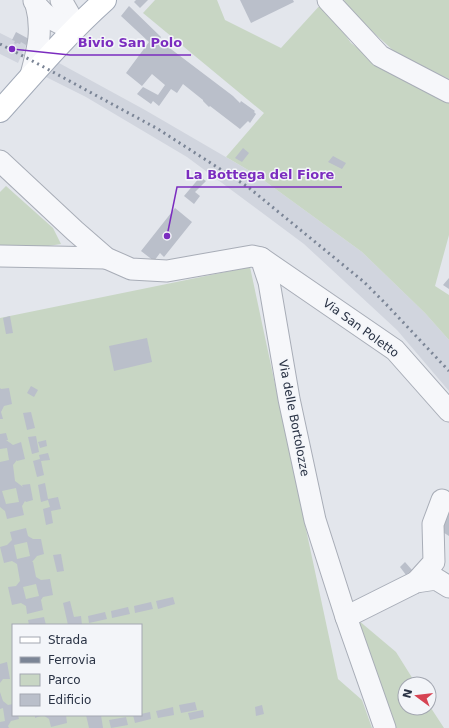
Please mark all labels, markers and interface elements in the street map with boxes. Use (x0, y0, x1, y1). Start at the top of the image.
callout: Bivio San Polo (70, 30, 191, 55)
text: Bivio San Polo (78, 35, 182, 50)
callout: La Bottega del Fiore (177, 162, 342, 187)
text: La Bottega del Fiore (186, 167, 335, 182)
street label: Via San Poletto (320, 296, 402, 360)
street label: Via delle Bortolozze (276, 358, 312, 478)
legend (12, 624, 142, 716)
text: Strada (48, 633, 88, 647)
text: Ferrovia (48, 653, 96, 667)
text: Parco (48, 673, 81, 687)
north arrow (397, 676, 437, 716)
text: N (400, 687, 415, 700)
text: Edificio (48, 693, 91, 707)

